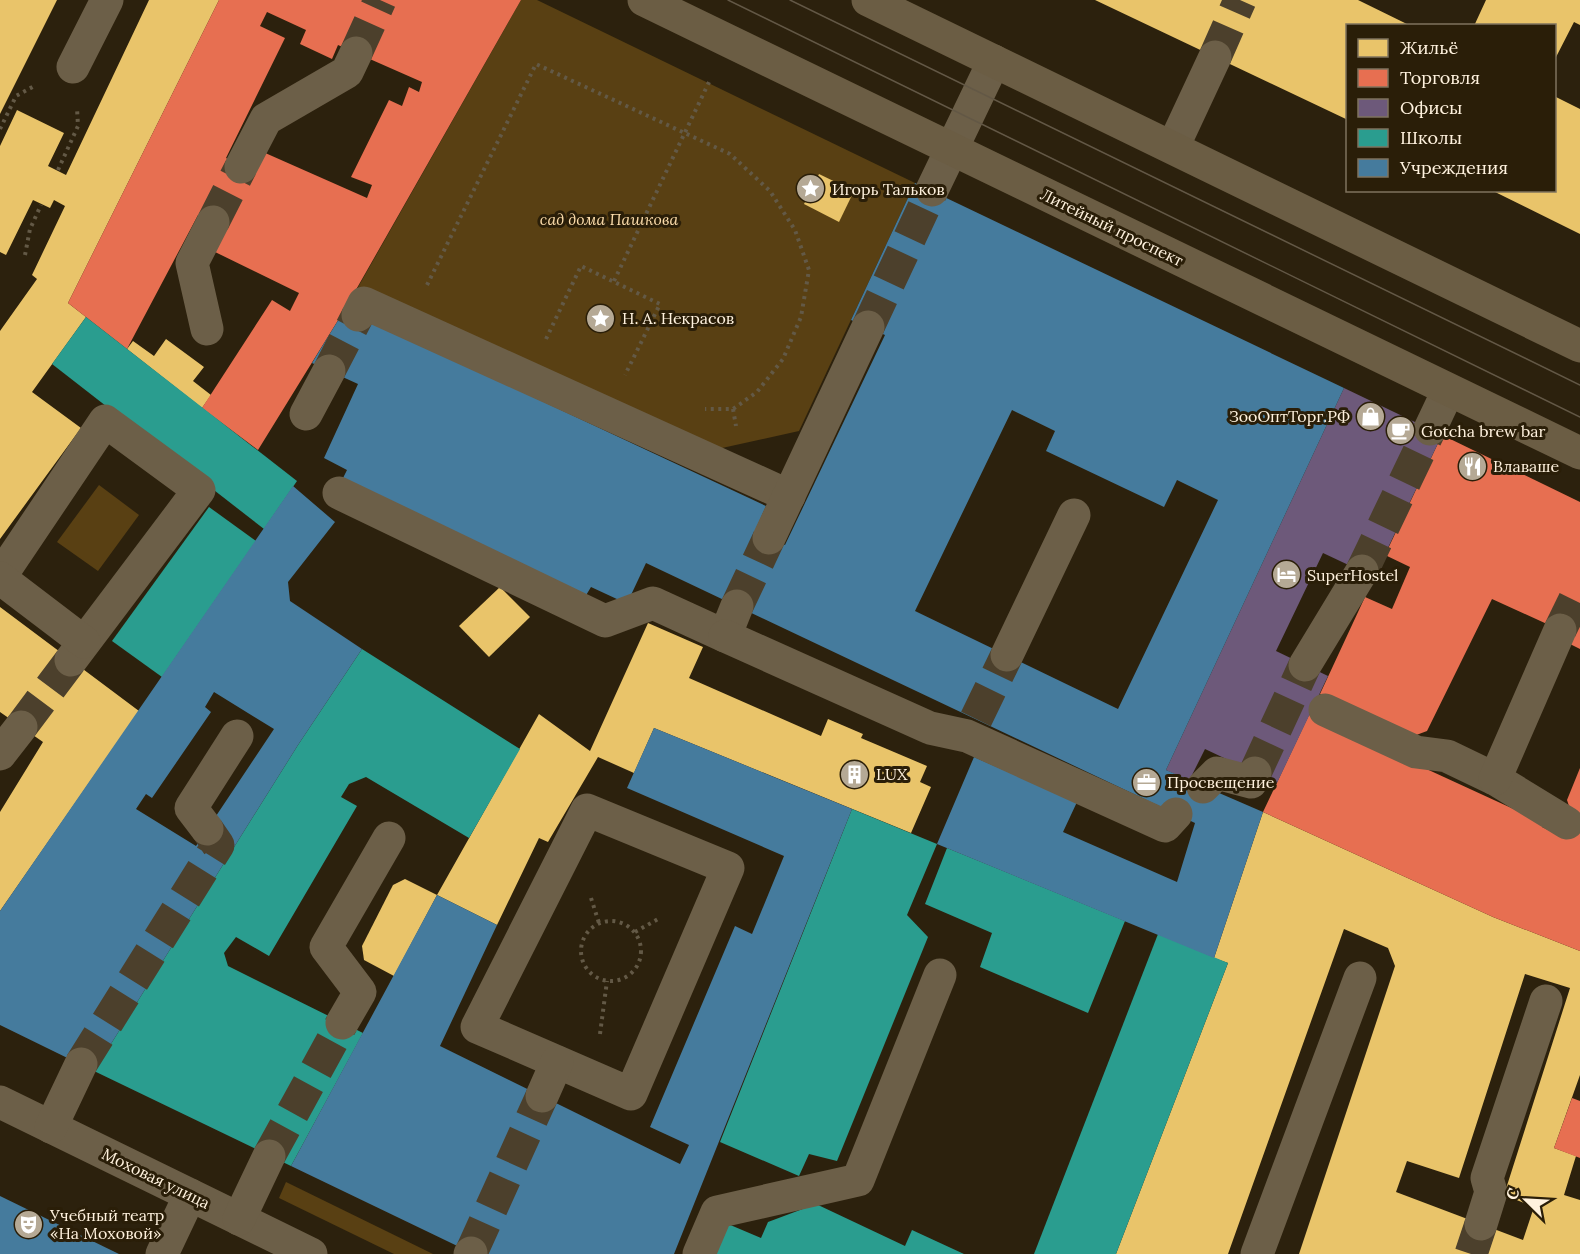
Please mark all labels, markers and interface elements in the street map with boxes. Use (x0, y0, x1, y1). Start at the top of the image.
legend (1346, 24, 1556, 192)
text: Жильё (1400, 36, 1458, 59)
text: Торговля (1400, 66, 1480, 89)
text: Офисы (1400, 96, 1462, 119)
text: Школы (1400, 126, 1462, 149)
text: Учреждения (1399, 156, 1508, 179)
place icon: Игорь Тальков (795, 173, 827, 205)
place label: Игорь Тальков (832, 179, 945, 199)
street label: Литейный проспект (1037, 184, 1187, 270)
park label: сад дома Пашкова (540, 209, 678, 229)
place icon: Н. А. Некрасов (585, 302, 617, 334)
place label: Н. А. Некрасов (622, 308, 734, 328)
shop icon: ЗооОптТорг.РФ (1355, 400, 1387, 432)
place label: ЗооОптТорг.РФ (1229, 406, 1350, 426)
cafe icon: Gotcha brew bar (1384, 415, 1416, 447)
place label: Gotcha brew bar (1421, 421, 1546, 441)
restaurant icon: Влаваше (1456, 450, 1488, 482)
place label: Влаваше (1493, 456, 1560, 476)
hotel icon: SuperHostel (1270, 559, 1302, 591)
place label: SuperHostel (1307, 565, 1398, 585)
building icon: LUX (839, 758, 871, 790)
place label: LUX (876, 764, 908, 784)
office icon: Просвещение (1130, 766, 1162, 798)
place label: Просвещение (1167, 772, 1275, 792)
street label: Моховая улица (99, 1143, 213, 1213)
north arrow (1496, 1170, 1556, 1230)
text: С (1501, 1185, 1524, 1203)
place label: Учебный театр «На Моховой» (49, 1205, 164, 1243)
theatre icon: Учебный театр «На Моховой» (13, 1208, 45, 1240)

